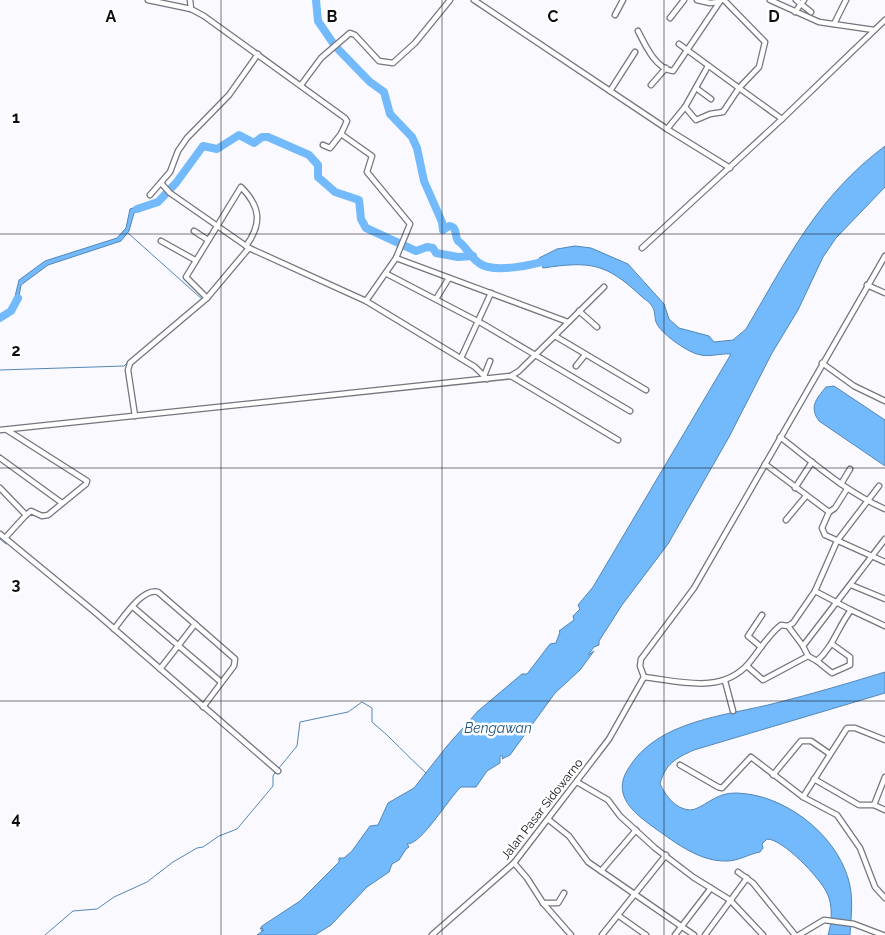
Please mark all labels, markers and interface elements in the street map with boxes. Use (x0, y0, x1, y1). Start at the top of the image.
text: A (106, 7, 117, 26)
text: B (327, 7, 338, 26)
text: C (548, 7, 559, 26)
text: D (768, 7, 780, 26)
text: 1 (12, 108, 20, 127)
text: 2 (11, 341, 21, 360)
text: 3 (12, 575, 21, 594)
water label: Bengawan (464, 720, 532, 736)
street label: Jalan Pasar Sidowarno (498, 756, 586, 862)
text: 4 (11, 809, 21, 828)

